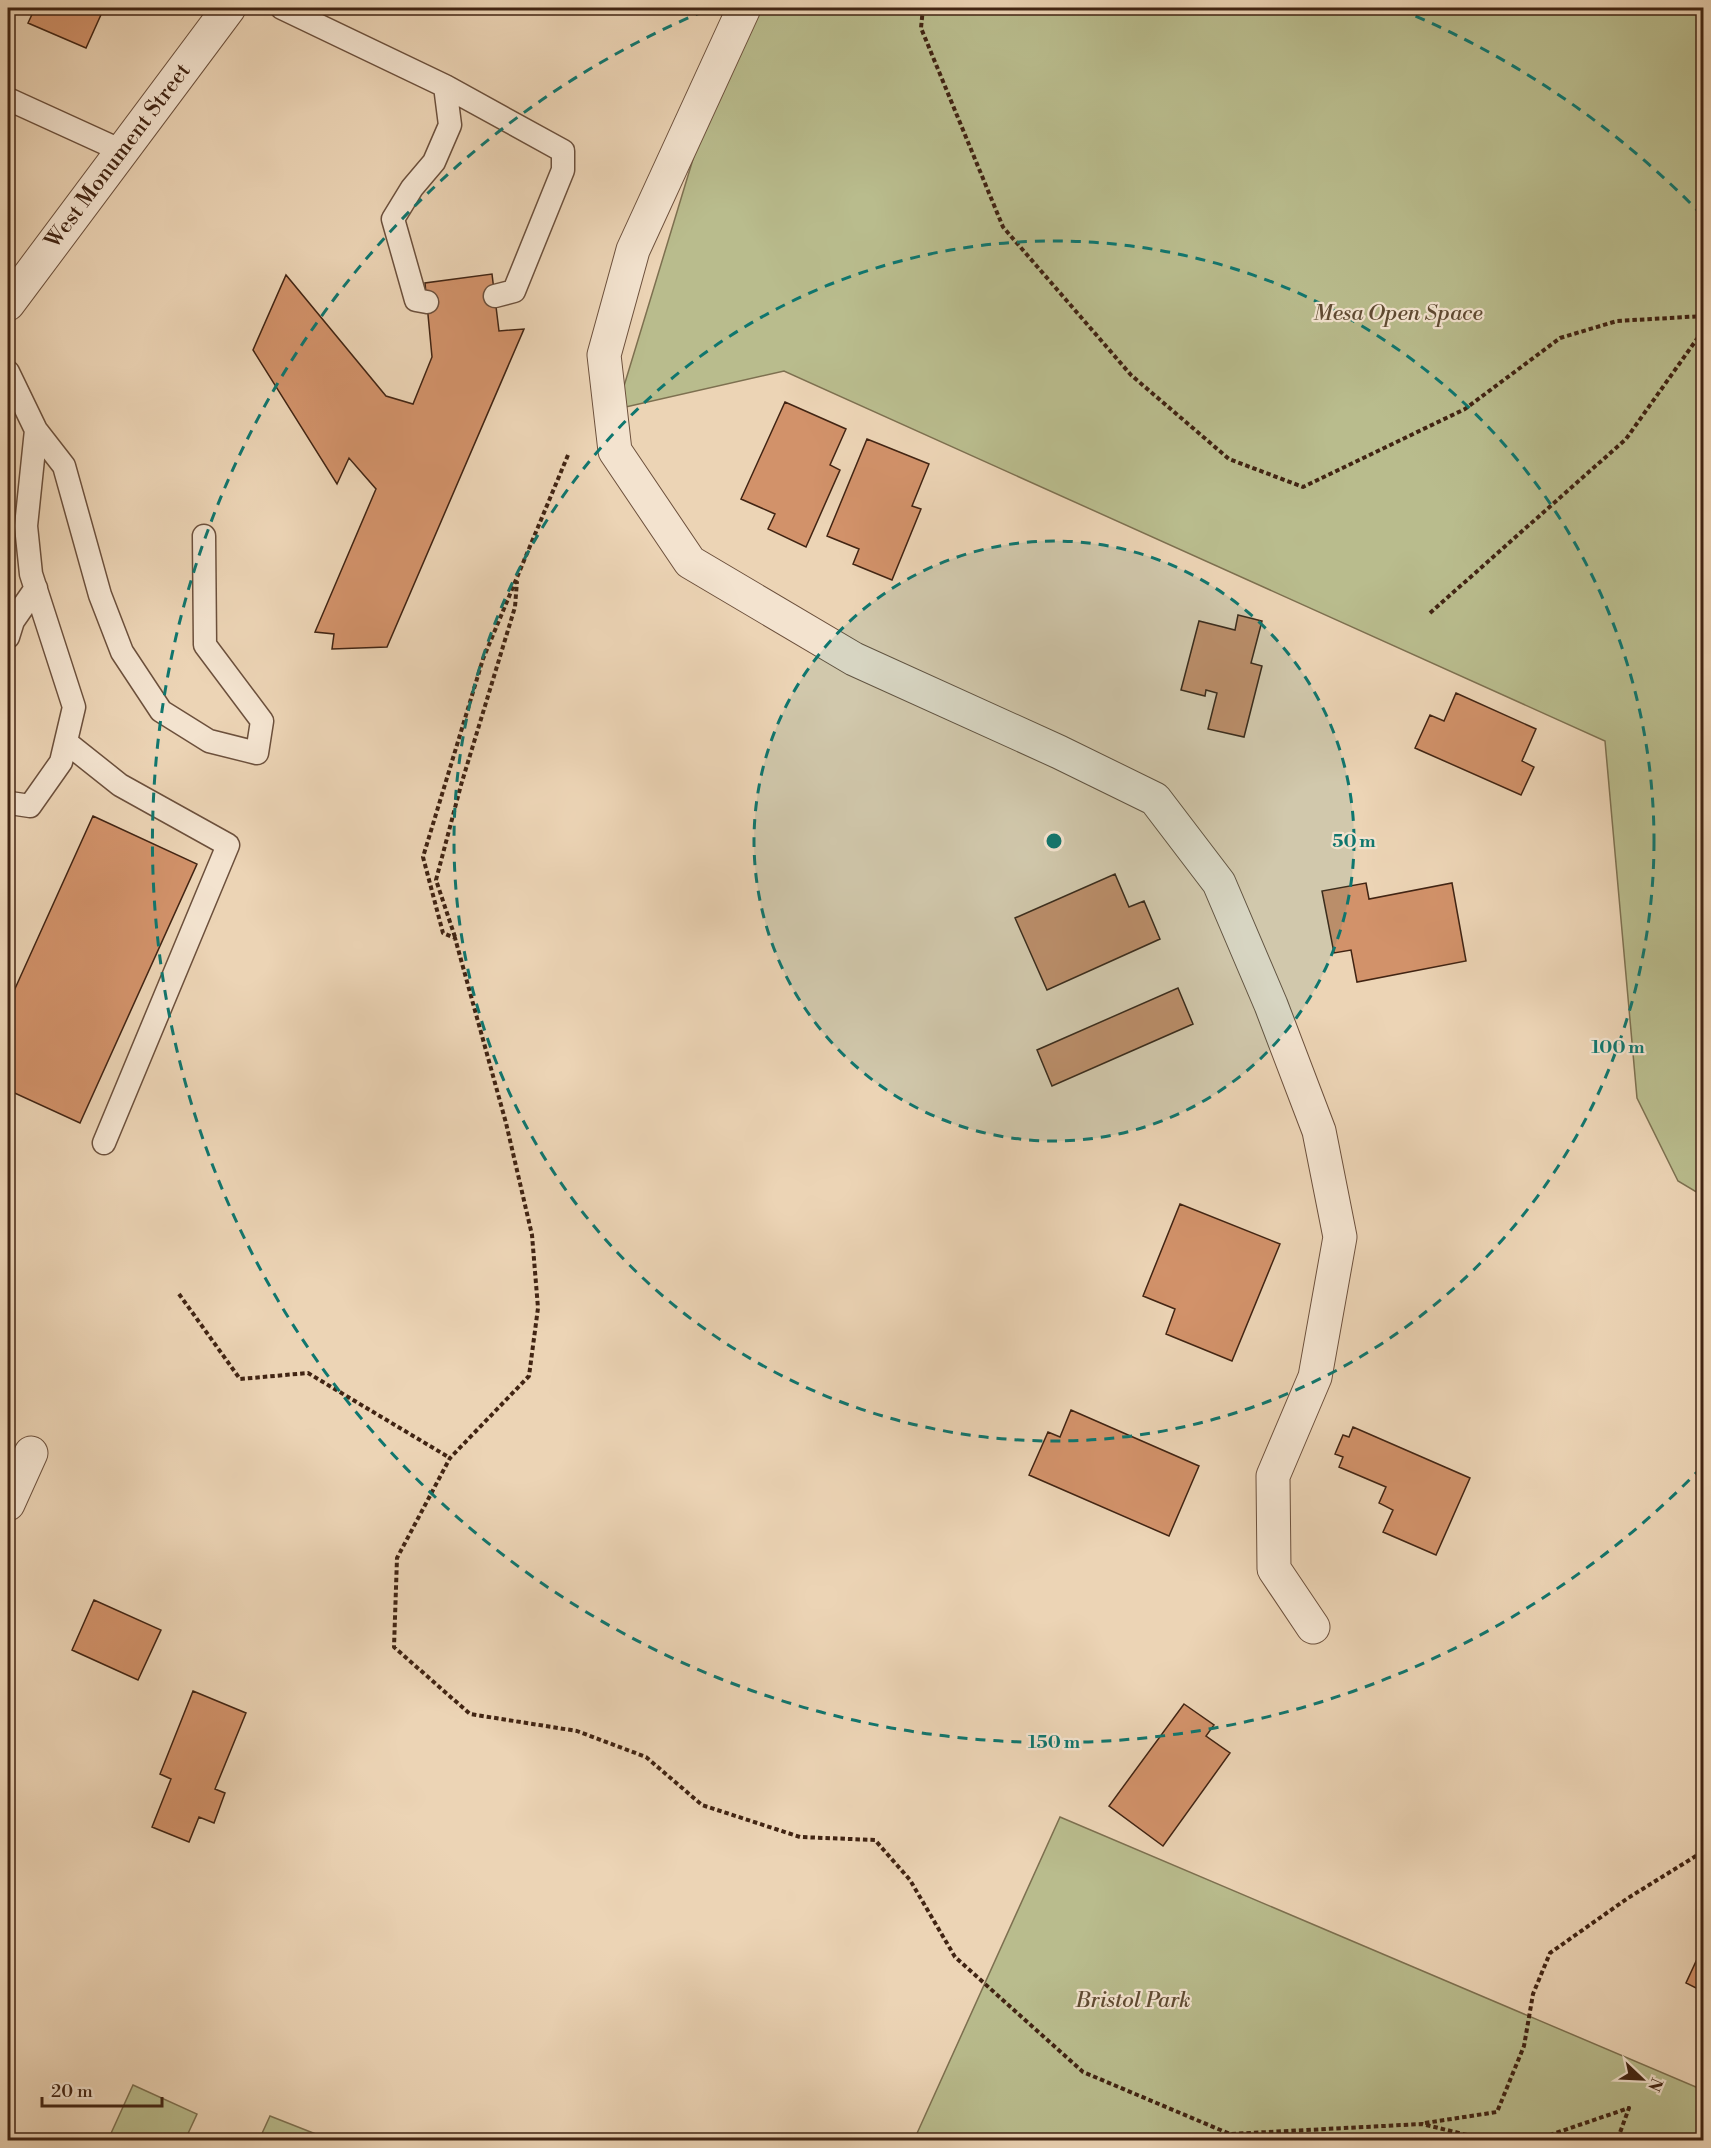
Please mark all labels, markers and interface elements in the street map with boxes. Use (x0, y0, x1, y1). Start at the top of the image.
street label: West Monument Street (39, 58, 197, 255)
park label: Mesa Open Space (1313, 300, 1483, 327)
text: 50 m (1332, 830, 1376, 853)
centre of rings (1044, 831, 1064, 851)
text: 100 m (1591, 1036, 1645, 1059)
text: 150 m (1028, 1731, 1081, 1754)
park label: Bristol Park (1075, 1987, 1190, 2014)
north arrow (1612, 2049, 1672, 2109)
scale bar (42, 2070, 162, 2108)
text: N (1643, 2075, 1667, 2095)
text: 20 m (51, 2080, 93, 2103)

